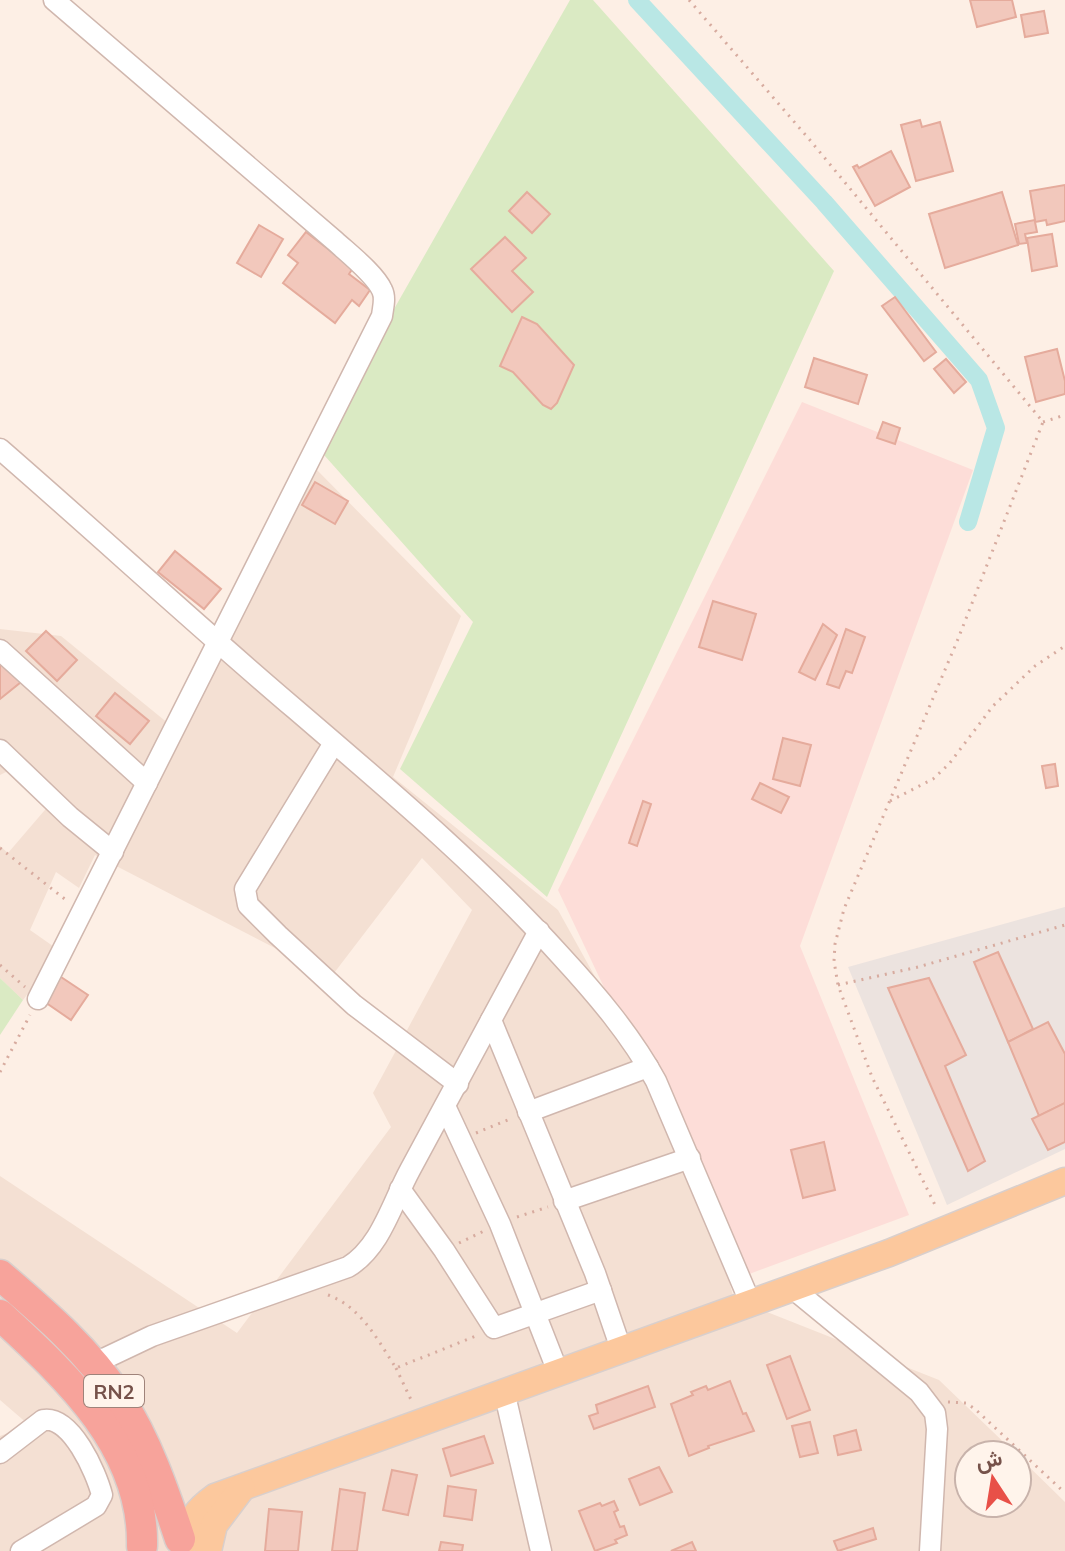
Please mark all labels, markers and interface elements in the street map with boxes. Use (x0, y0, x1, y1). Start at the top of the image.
road number: RN2 (84, 1375, 144, 1407)
north arrow (953, 1439, 1033, 1519)
text: ش (973, 1443, 1005, 1476)

